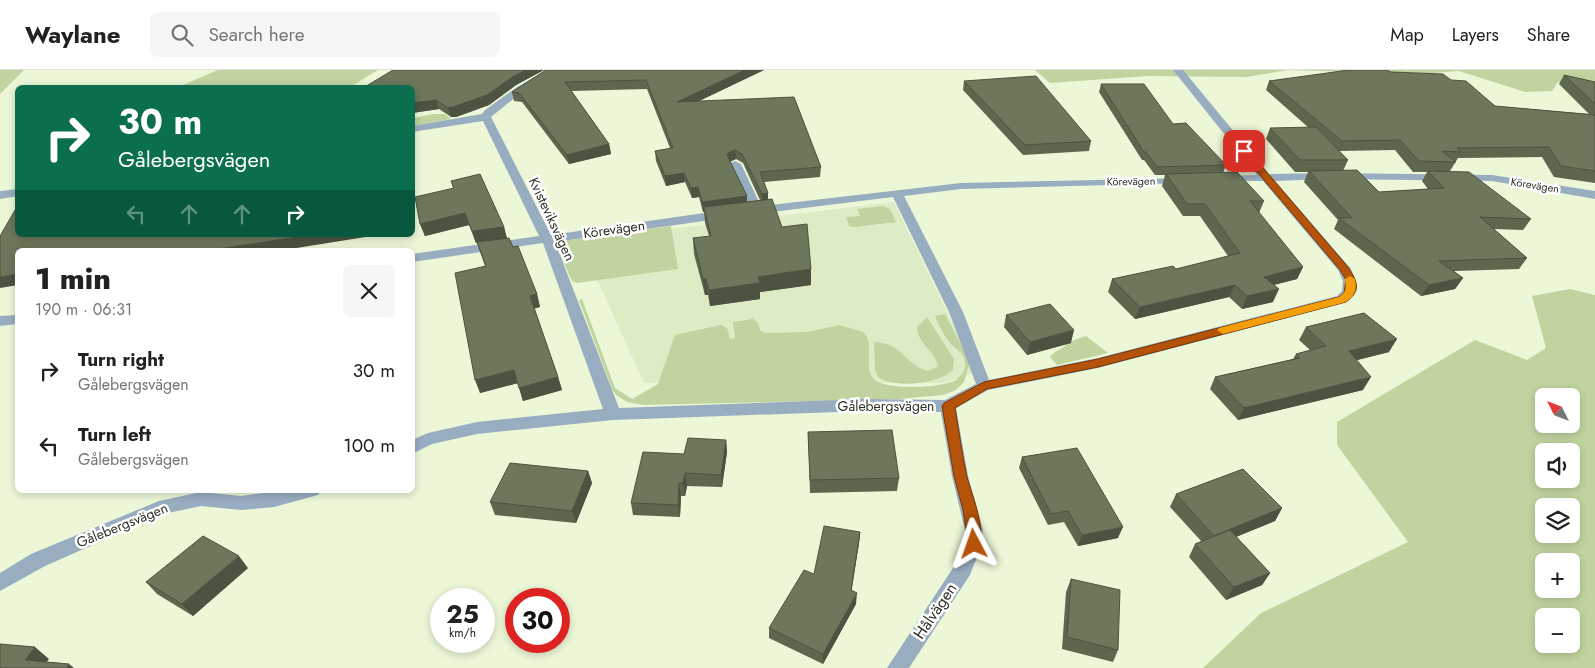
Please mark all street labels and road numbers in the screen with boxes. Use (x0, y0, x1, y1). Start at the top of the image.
street label: Körevägen (1106, 173, 1156, 189)
street label: Körevägen (1510, 173, 1560, 197)
street label: Kvisteviksvägen (524, 174, 580, 264)
street label: Körevägen (582, 215, 646, 243)
street label: Gålebergsvägen (838, 396, 934, 416)
street label: Gålebergsvägen (73, 498, 171, 552)
street label: Hålvägen (908, 578, 962, 644)

